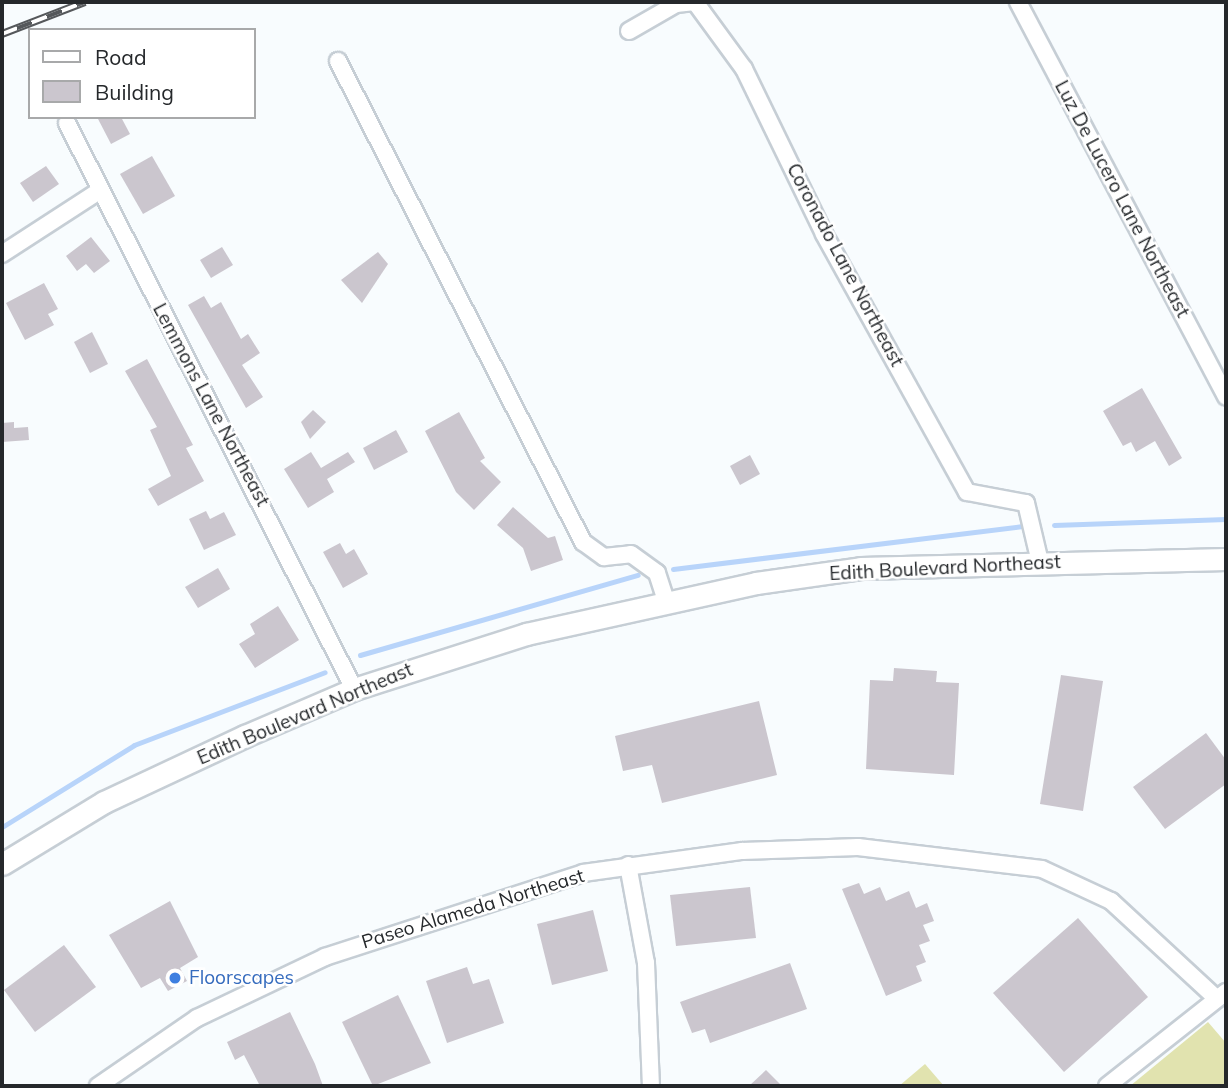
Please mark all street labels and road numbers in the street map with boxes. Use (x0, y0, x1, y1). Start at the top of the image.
street label: Luz De Lucero Lane Northeast (1050, 77, 1194, 321)
street label: Coronado Lane Northeast (782, 160, 908, 370)
street label: Lemmons Lane Northeast (148, 300, 274, 510)
street label: Edith Boulevard Northeast (829, 551, 1061, 585)
street label: Edith Boulevard Northeast (194, 658, 416, 770)
street label: Paseo Alameda Northeast (359, 864, 587, 954)

